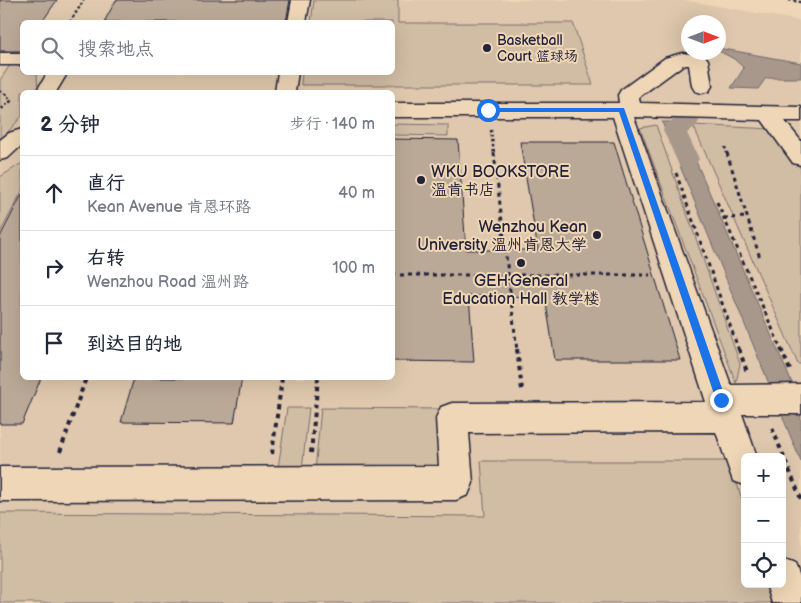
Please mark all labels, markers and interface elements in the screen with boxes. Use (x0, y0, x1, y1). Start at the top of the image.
north arrow (681, 15, 726, 60)
search box (20, 20, 395, 75)
place label: Basketball Court 篮球场 (497, 32, 578, 65)
icon: search (38, 34, 66, 62)
text: 搜索地点 (78, 38, 154, 61)
marker: Basketball Court 篮球场 (481, 42, 493, 54)
route start (477, 99, 500, 122)
text: 2 分钟 (40, 112, 100, 137)
text: 步行 · 140 m (290, 115, 375, 134)
place label: WKU BOOKSTORE 温肯书店 (431, 163, 570, 200)
text: 直行 (87, 172, 125, 195)
marker: WKU BOOKSTORE 温肯书店 (415, 174, 427, 186)
icon: ahead (40, 179, 68, 207)
text: 40 m (338, 184, 375, 203)
text: Kean Avenue 肯恩环路 (87, 198, 251, 217)
place label: Wenzhou Kean University 温州肯恩大学 (417, 218, 587, 255)
marker: Wenzhou Kean University 温州肯恩大学 (591, 229, 603, 241)
text: 右转 (87, 247, 125, 270)
icon: right (40, 254, 68, 282)
marker: GEH·General Education Hall 教学楼 (515, 257, 527, 269)
text: 100 m (332, 259, 375, 278)
place label: GEH·General Education Hall 教学楼 (442, 272, 600, 309)
text: Wenzhou Road 温州路 (87, 273, 249, 292)
icon: arrive (40, 329, 68, 357)
text: 到达目的地 (87, 333, 182, 356)
route end (710, 389, 733, 412)
map controls (741, 453, 786, 588)
button: + (741, 453, 786, 498)
button: − (741, 498, 786, 543)
button: locate (741, 543, 786, 588)

